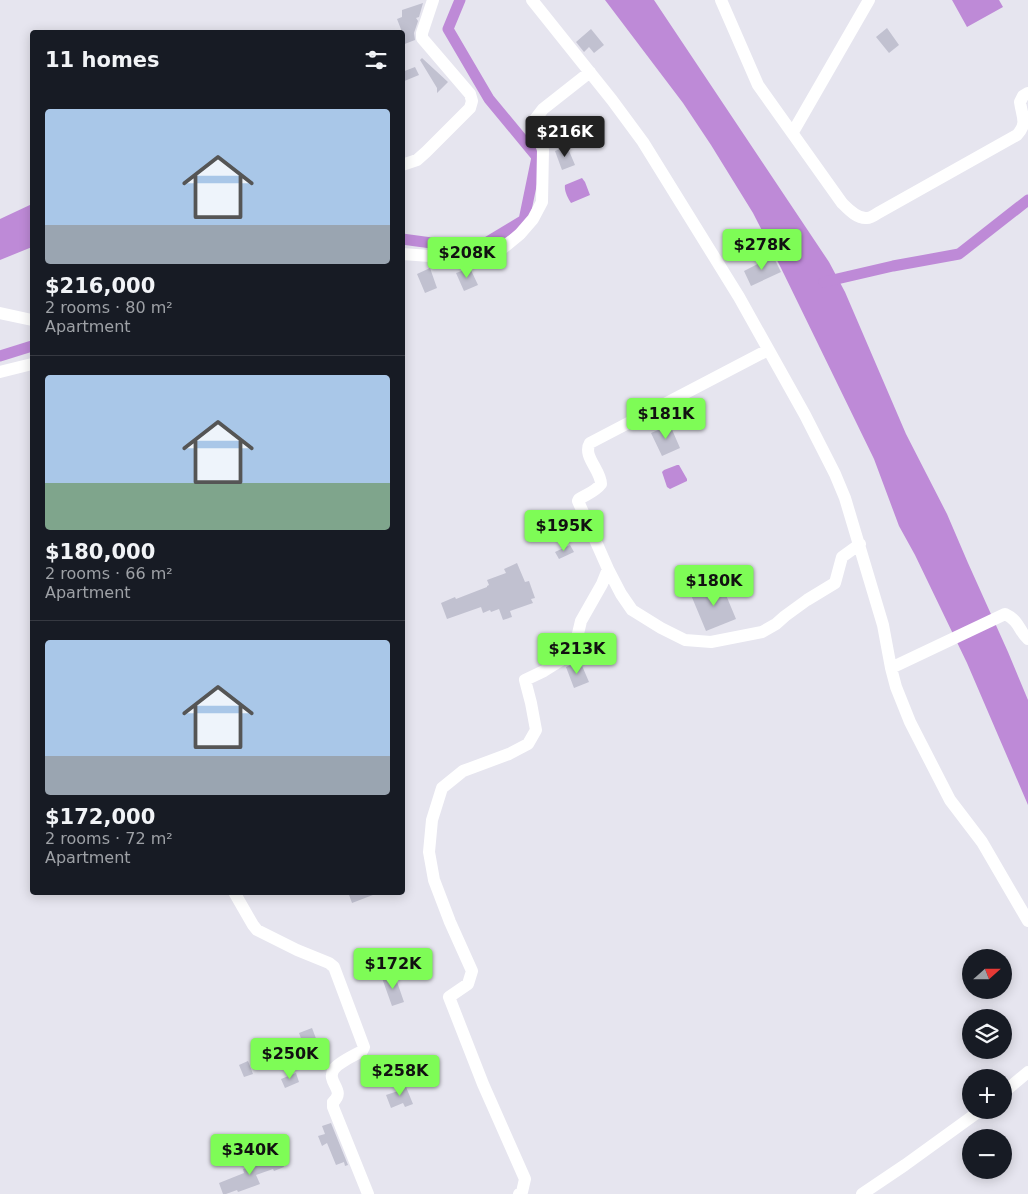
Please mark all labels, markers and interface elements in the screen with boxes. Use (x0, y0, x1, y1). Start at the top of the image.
icon: filters (362, 46, 390, 74)
text: 11 homes (45, 48, 160, 72)
pin: $216K (530, 116, 600, 158)
text: $216K (537, 122, 593, 141)
icon: home (173, 142, 263, 232)
pin: $278K (727, 228, 797, 271)
text: $278K (734, 235, 790, 254)
pin: $208K (432, 236, 502, 279)
text: $208K (439, 243, 495, 262)
text: $216,000 (45, 274, 155, 298)
text: 2 rooms · 80 m² (45, 298, 173, 317)
text: Apartment (45, 317, 131, 336)
pin: $181K (631, 398, 701, 440)
text: $181K (638, 404, 694, 423)
icon: home (173, 407, 263, 497)
pin: $195K (529, 510, 599, 552)
text: $195K (536, 516, 592, 535)
text: $180,000 (45, 540, 155, 564)
text: 2 rooms · 66 m² (45, 564, 173, 583)
pin: $180K (679, 564, 749, 607)
text: $180K (686, 571, 742, 590)
text: Apartment (45, 583, 131, 602)
pin: $213K (542, 632, 612, 675)
text: $213K (549, 639, 605, 658)
icon: home (173, 672, 263, 762)
text: $172,000 (45, 805, 155, 829)
text: 2 rooms · 72 m² (45, 829, 173, 848)
text: Apartment (45, 848, 131, 867)
pin: $172K (358, 948, 428, 990)
north arrow (962, 949, 1012, 999)
map controls (962, 949, 1012, 1179)
text: $172K (365, 954, 421, 973)
button: layers (962, 1009, 1012, 1059)
pin: $250K (255, 1038, 325, 1080)
text: $250K (262, 1044, 318, 1063)
pin: $258K (365, 1054, 435, 1097)
text: $258K (372, 1061, 428, 1080)
button: + (962, 1069, 1012, 1119)
button: − (962, 1129, 1012, 1179)
pin: $340K (215, 1134, 285, 1176)
text: $340K (222, 1140, 278, 1159)

